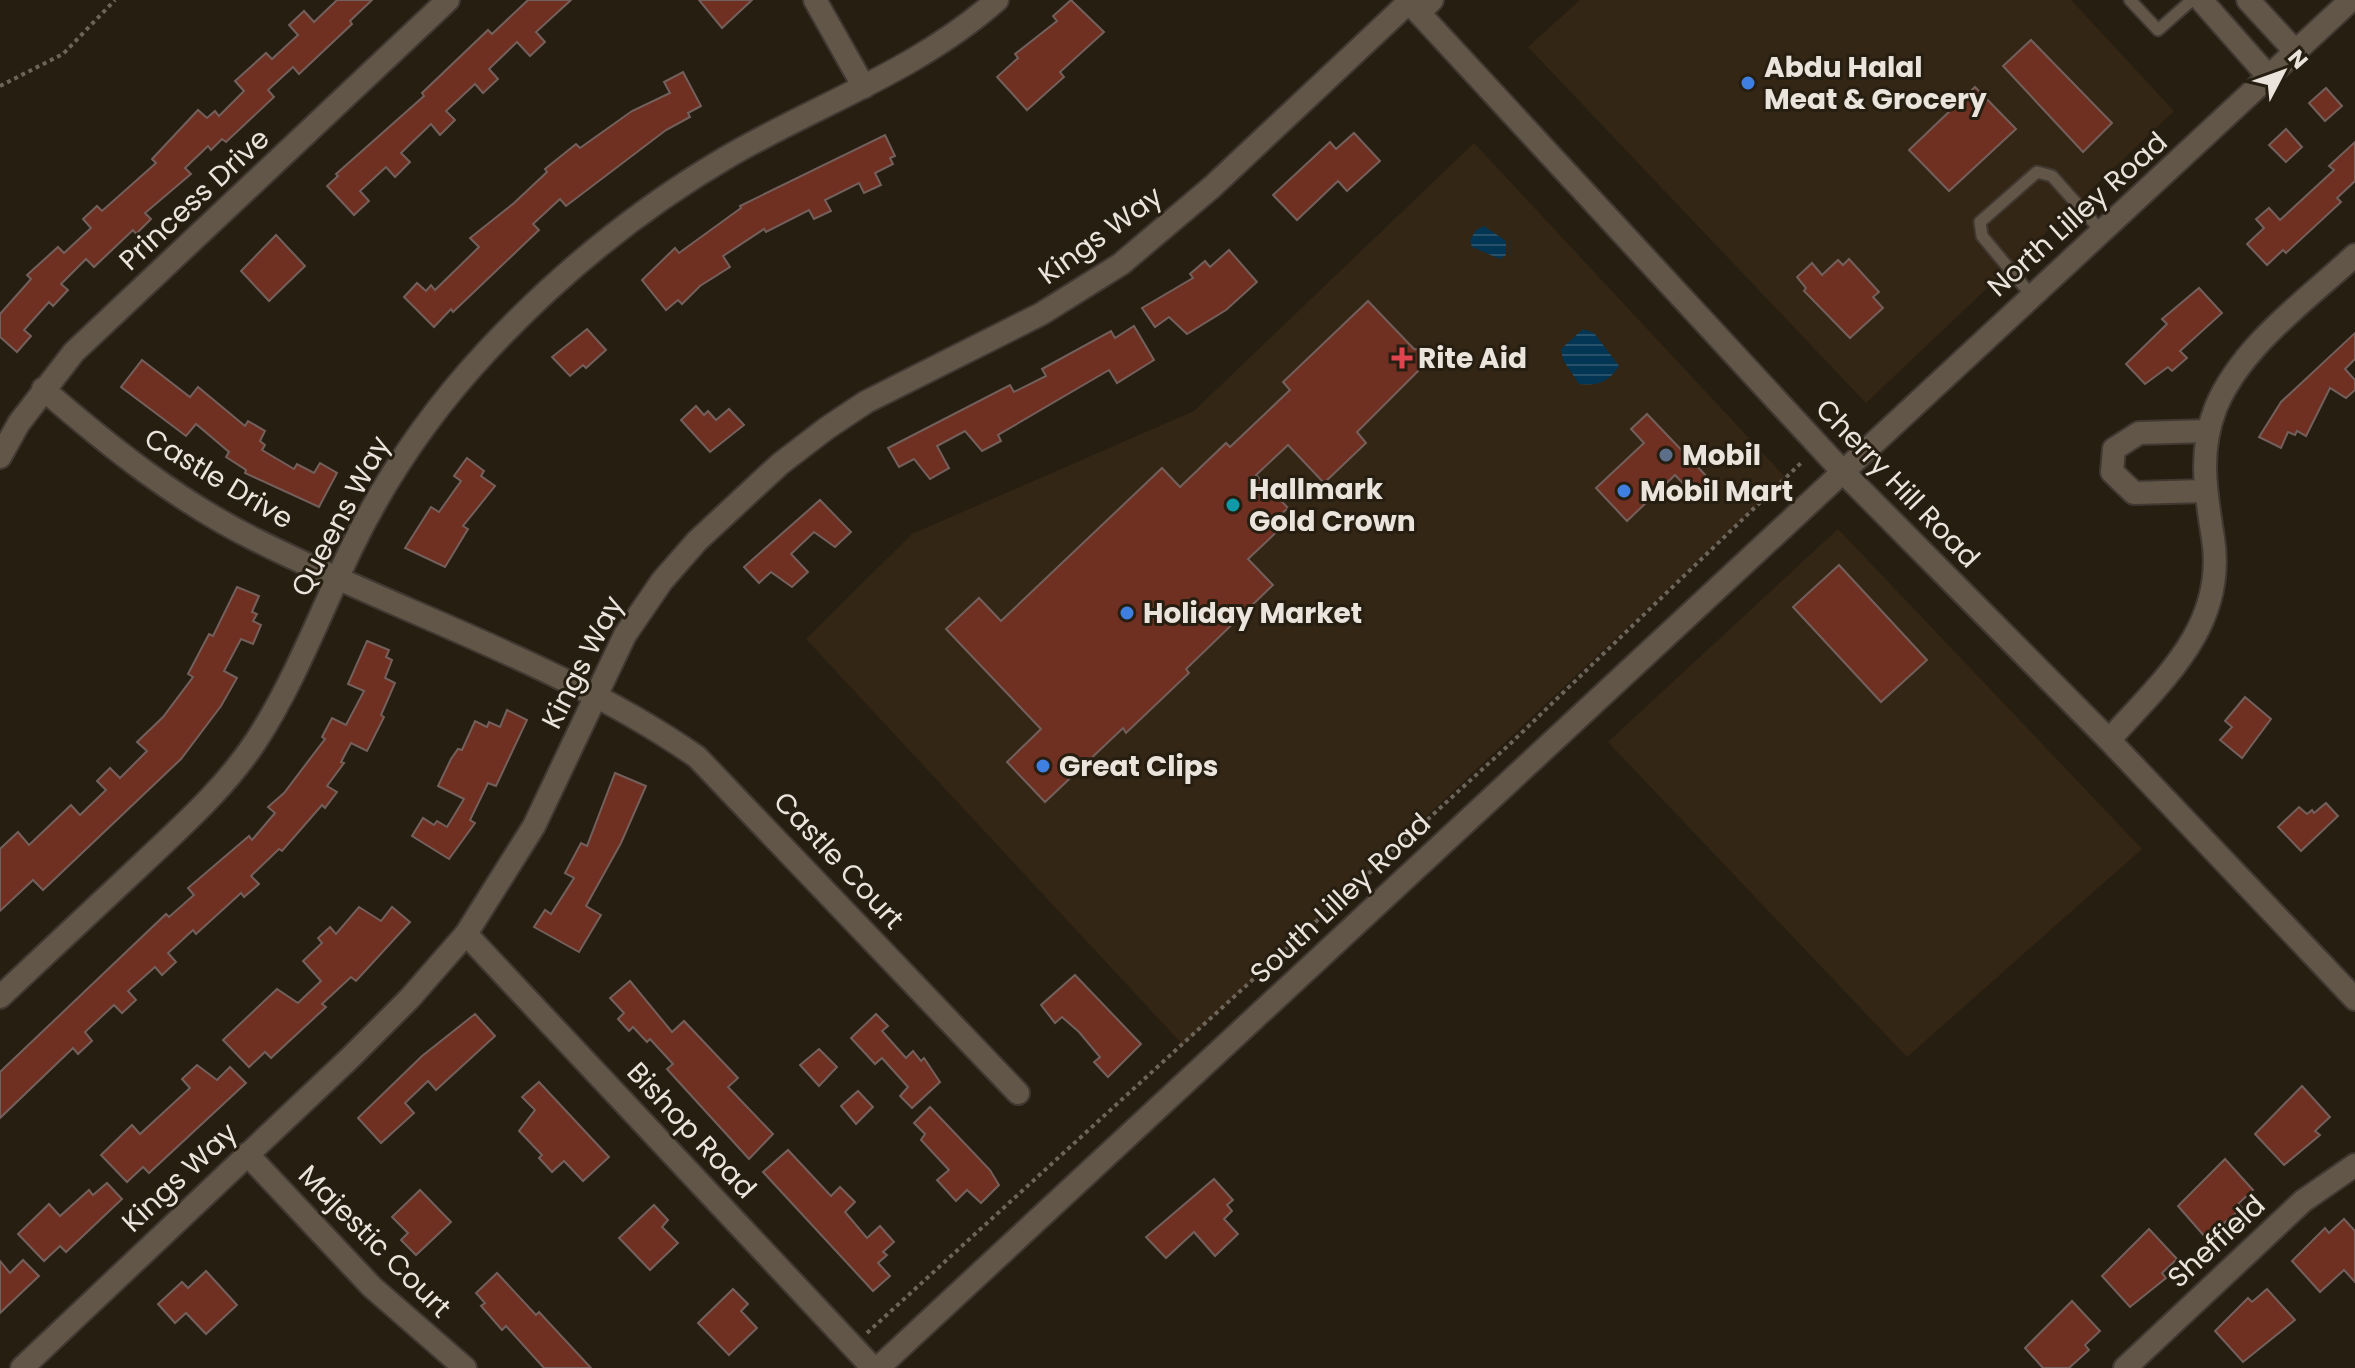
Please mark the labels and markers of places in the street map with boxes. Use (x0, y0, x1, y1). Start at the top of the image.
place label: Abdu Halal Meat & Grocery (1764, 48, 1987, 119)
marker: Abdu Halal Meat & Grocery (1739, 74, 1757, 92)
place label: Rite Aid (1418, 339, 1527, 378)
marker: Rite Aid (1393, 349, 1411, 367)
place label: Mobil (1682, 436, 1761, 475)
marker: Mobil (1657, 446, 1675, 464)
place label: Hallmark Gold Crown (1249, 470, 1416, 541)
place label: Mobil Mart (1640, 472, 1793, 511)
marker: Mobil Mart (1615, 482, 1633, 500)
marker: Hallmark Gold Crown (1224, 496, 1242, 514)
place label: Holiday Market (1143, 594, 1362, 633)
marker: Holiday Market (1118, 604, 1136, 622)
place label: Great Clips (1059, 747, 1218, 786)
marker: Great Clips (1034, 757, 1052, 775)

